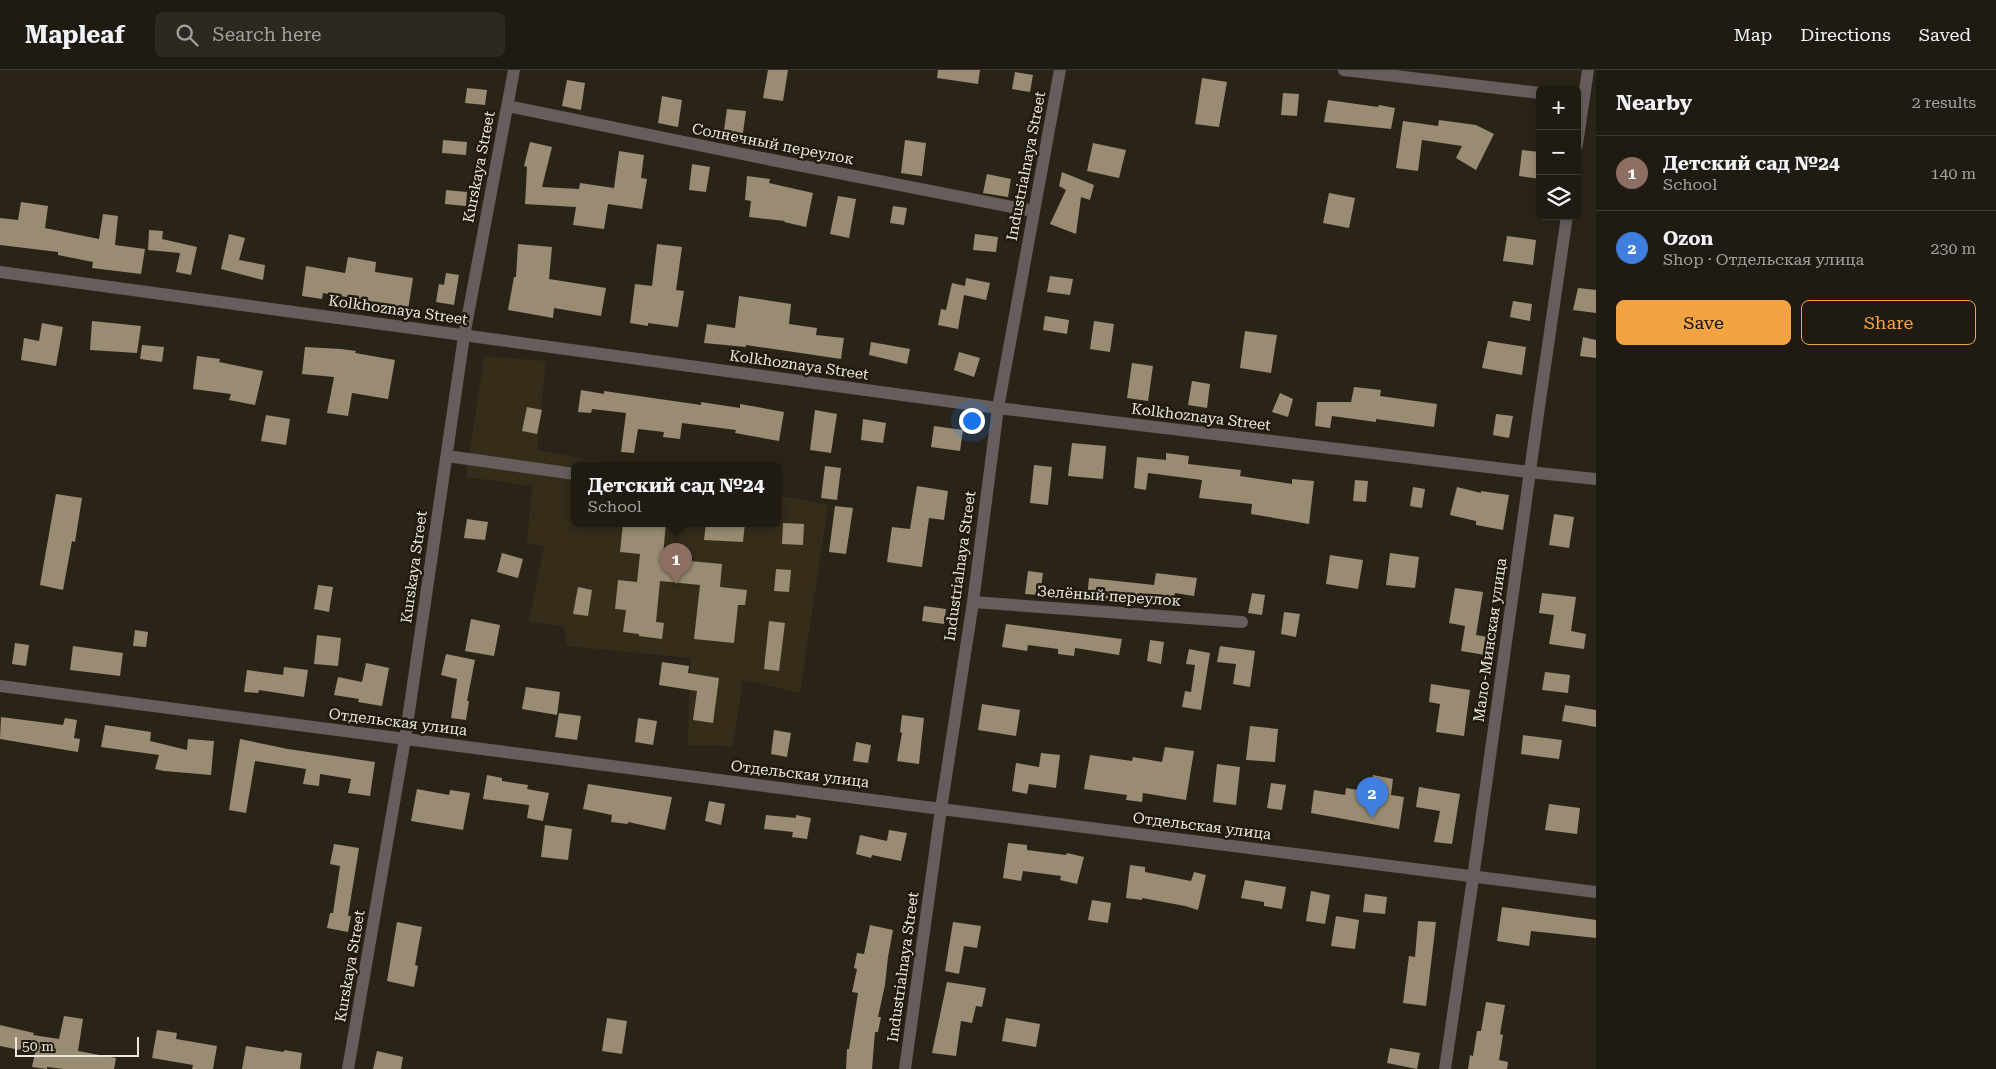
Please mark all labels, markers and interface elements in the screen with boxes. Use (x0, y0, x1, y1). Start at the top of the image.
search box (155, 12, 505, 57)
text: Mapleaf (25, 21, 125, 49)
icon: search (173, 21, 201, 49)
text: Search here (213, 23, 321, 46)
text: Map (1734, 24, 1772, 45)
text: Directions (1800, 24, 1891, 45)
text: Saved (1919, 24, 1971, 45)
map controls (1536, 85, 1581, 220)
button: + (1536, 85, 1581, 130)
street label: Industrialnaya Street (1003, 89, 1049, 242)
text: Nearby (1616, 91, 1692, 115)
text: 2 results (1912, 93, 1976, 112)
street label: Kurskaya Street (459, 109, 499, 224)
street label: Солнечный переулок (690, 119, 856, 169)
button: − (1536, 130, 1581, 175)
text: Детский сад №24 (1663, 152, 1840, 175)
text: 1 (1628, 164, 1636, 183)
text: 140 m (1930, 164, 1976, 183)
button: layers (1536, 175, 1581, 220)
text: School (1663, 175, 1717, 194)
text: Ozon (1663, 227, 1713, 250)
text: 2 (1628, 239, 1636, 258)
text: 230 m (1930, 239, 1976, 258)
text: Shop · Отдельская улица (1663, 250, 1864, 269)
street label: Kolkhoznaya Street (327, 291, 469, 329)
button: Save (1616, 300, 1791, 345)
button: Share (1801, 300, 1976, 345)
street label: Kolkhoznaya Street (728, 346, 870, 384)
street label: Kolkhoznaya Street (1130, 400, 1272, 435)
your location (959, 408, 985, 434)
popup (571, 462, 781, 527)
text: Детский сад №24 (588, 474, 764, 497)
street label: Industrialnaya Street (941, 489, 980, 642)
text: School (588, 497, 642, 516)
street label: Kurskaya Street (397, 509, 431, 624)
pin: 1 (660, 543, 692, 584)
street label: Мало-Минская улица (1470, 557, 1510, 723)
street label: Зелёный переулок (1036, 582, 1182, 610)
street label: Отдельская улица (328, 705, 468, 739)
street label: Отдельская улица (730, 757, 870, 791)
pin: 2 (1356, 777, 1388, 818)
street label: Отдельская улица (1132, 809, 1272, 843)
street label: Industrialnaya Street (884, 890, 923, 1043)
street label: Kurskaya Street (331, 908, 369, 1023)
scale bar (15, 1034, 139, 1057)
text: 50 m (22, 1038, 54, 1054)

